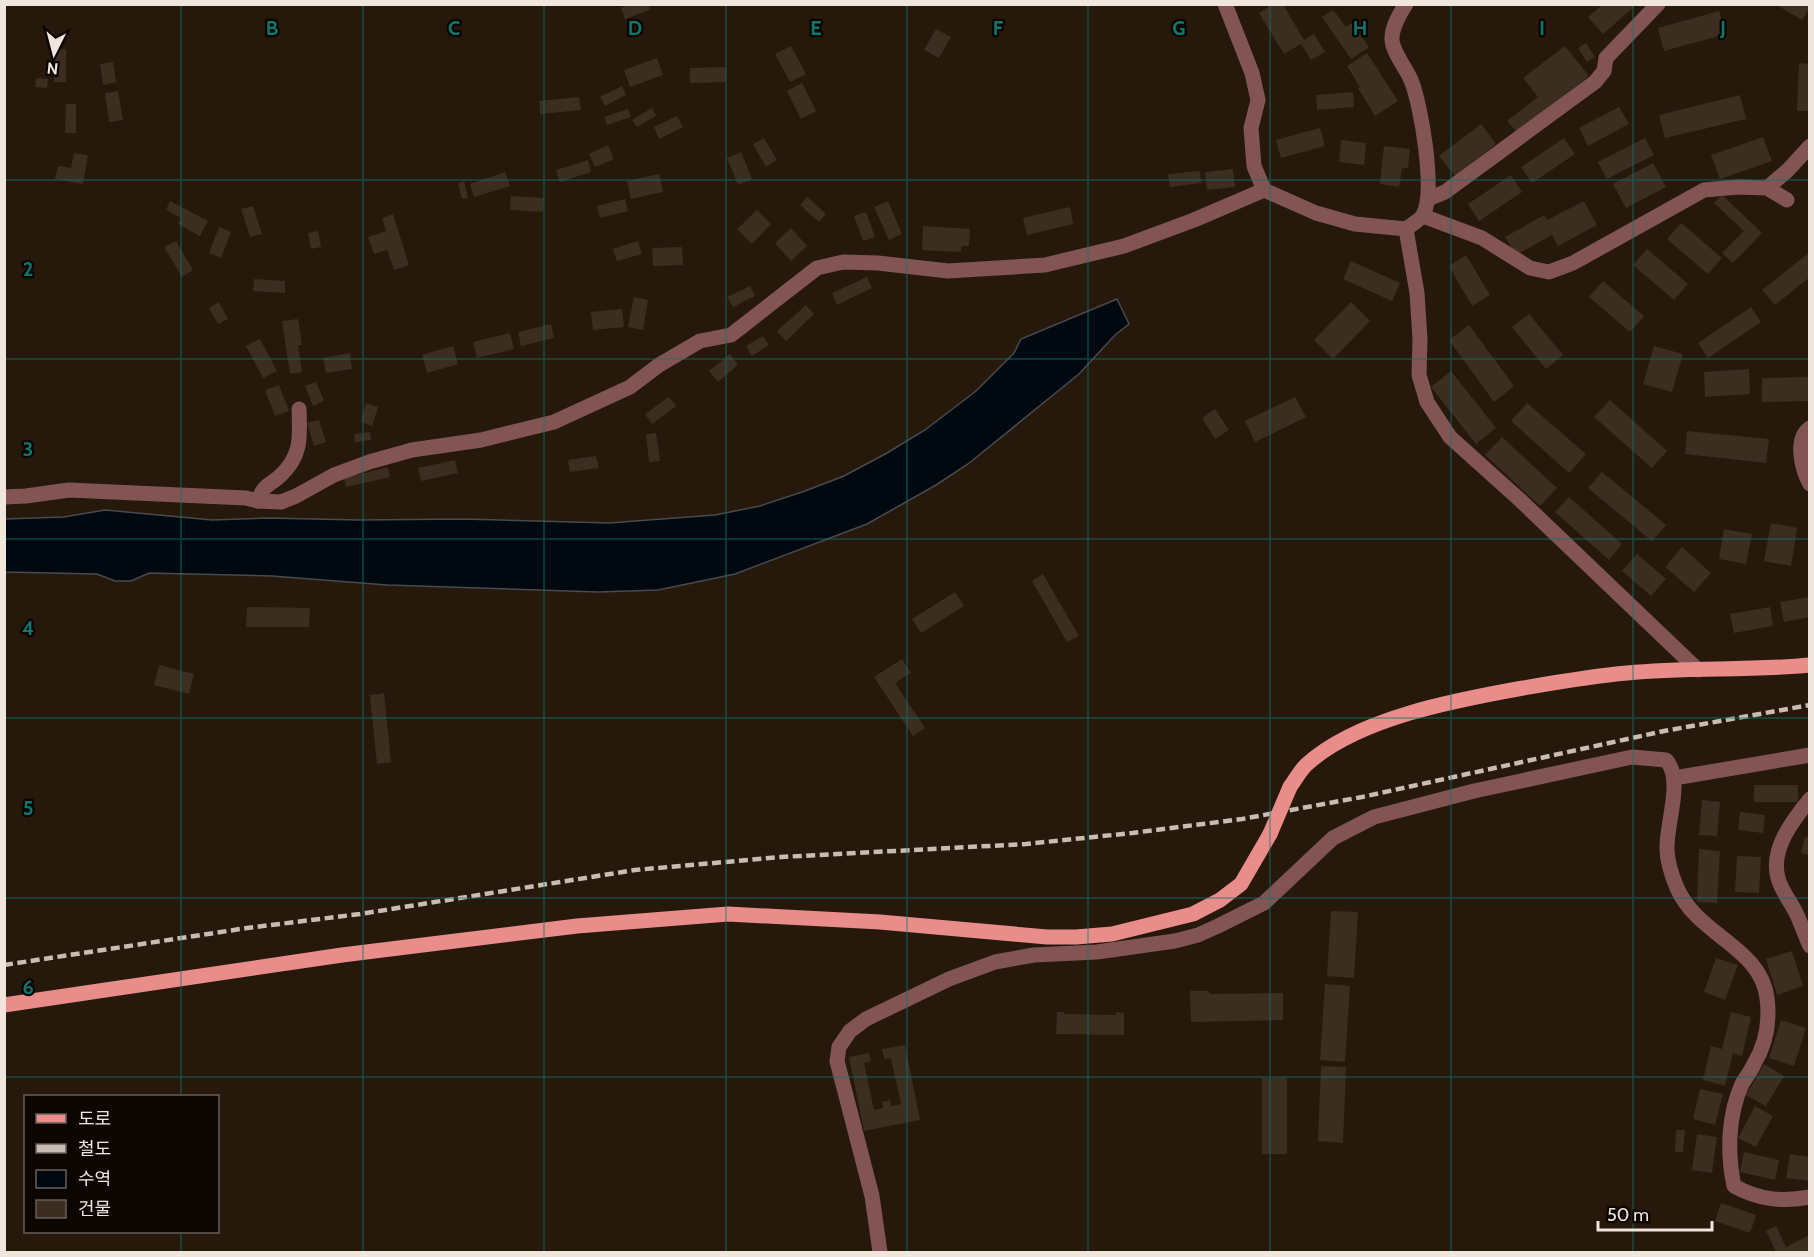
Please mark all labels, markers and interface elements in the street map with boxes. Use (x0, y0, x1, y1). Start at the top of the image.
text: B (266, 16, 278, 40)
text: C (448, 16, 460, 40)
text: D (628, 16, 642, 40)
text: E (810, 16, 822, 40)
text: F (993, 16, 1004, 40)
text: G (1172, 16, 1186, 40)
text: H (1353, 16, 1367, 40)
text: I (1539, 16, 1545, 40)
text: J (1719, 16, 1726, 40)
north arrow (24, 24, 84, 84)
text: N (46, 58, 59, 78)
text: 2 (23, 257, 33, 281)
text: 3 (23, 437, 33, 461)
text: 4 (22, 616, 34, 640)
text: 5 (23, 796, 33, 820)
text: 6 (22, 975, 34, 999)
legend (24, 1095, 219, 1233)
text: 도로 (78, 1108, 111, 1130)
text: 철도 (78, 1138, 111, 1160)
text: 수역 (78, 1168, 111, 1190)
scale bar (1598, 1194, 1712, 1232)
text: 건물 (78, 1198, 111, 1220)
text: 50 m (1607, 1204, 1649, 1226)

